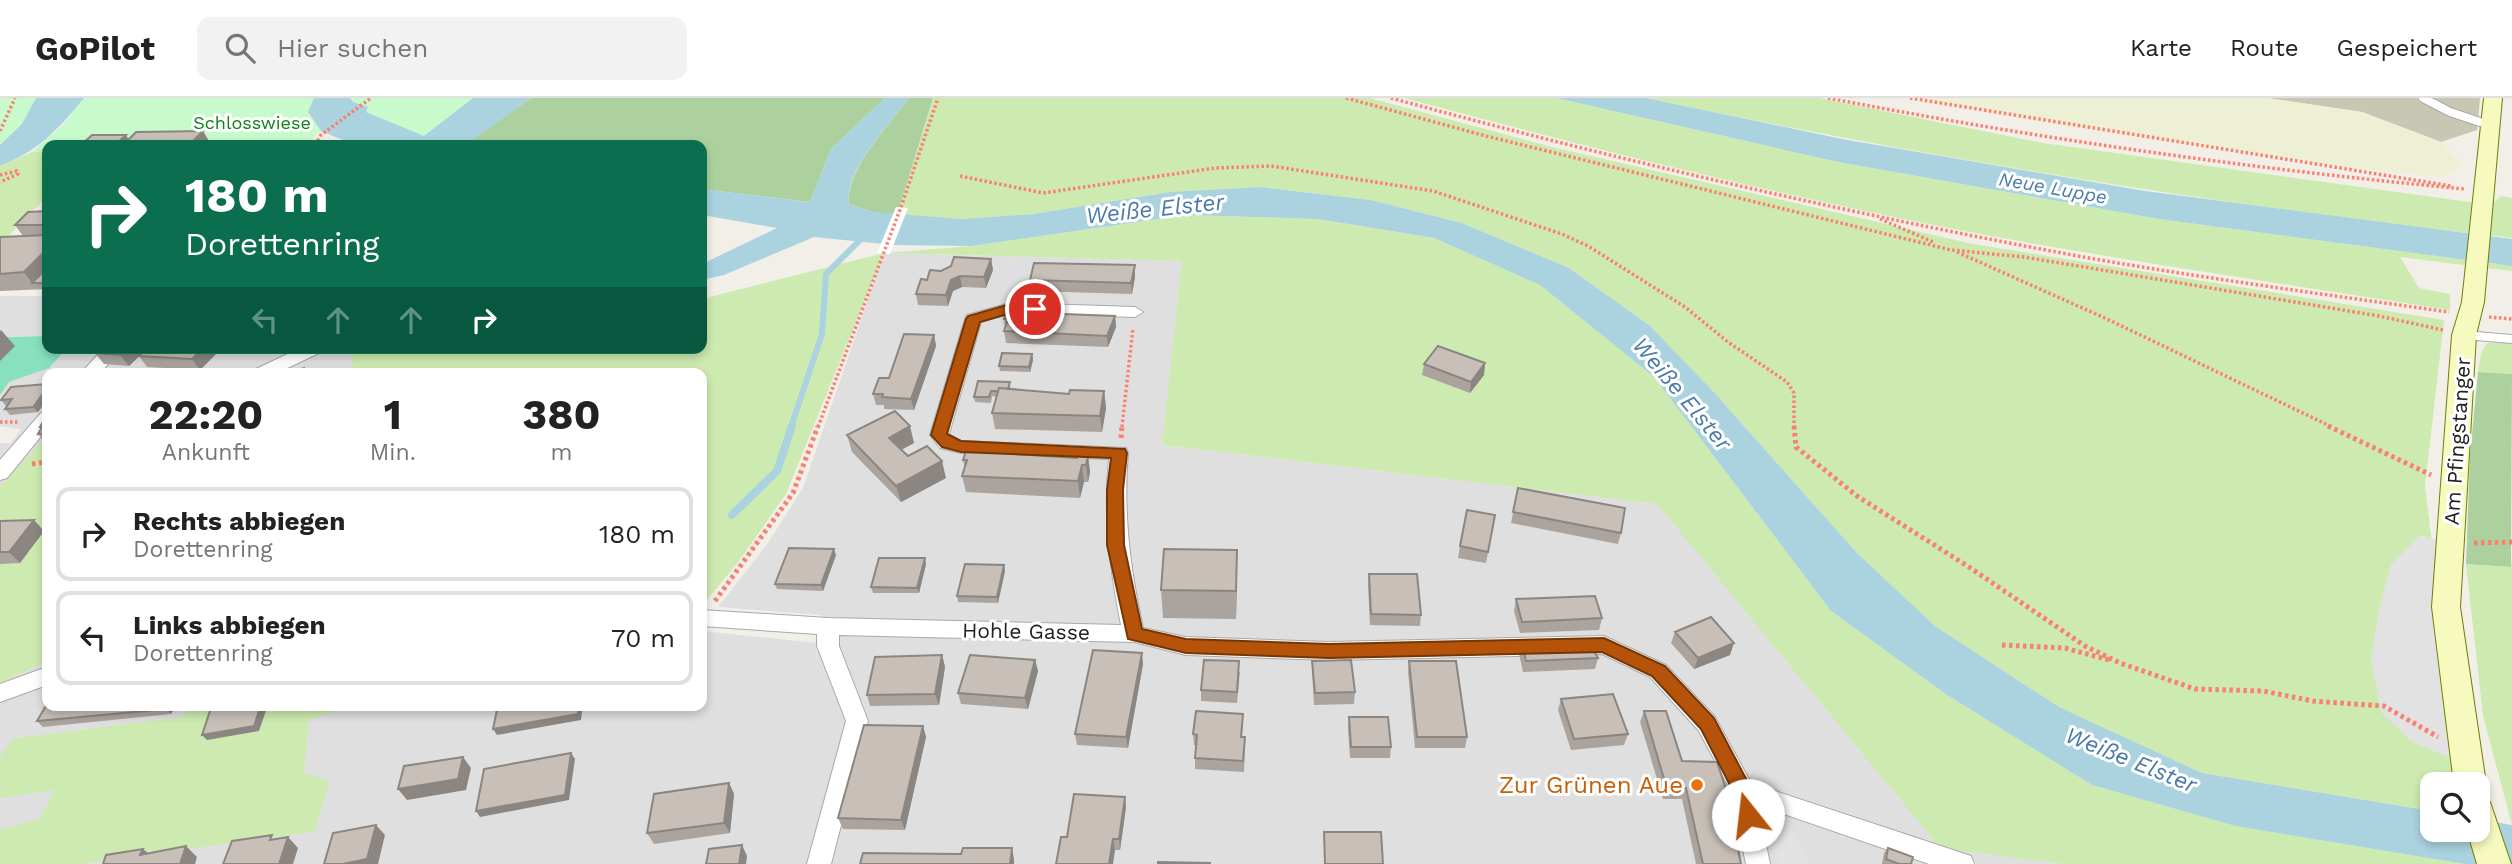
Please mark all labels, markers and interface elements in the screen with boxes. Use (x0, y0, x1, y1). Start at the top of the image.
search box (197, 17, 687, 80)
text: GoPilot (35, 29, 155, 68)
icon: search (221, 29, 259, 67)
text: Hier suchen (277, 33, 428, 63)
text: Karte (2130, 34, 2192, 62)
text: Route (2230, 34, 2299, 62)
text: Gespeichert (2337, 34, 2477, 62)
park label: Schlosswiese (193, 112, 311, 133)
text: 180 m (185, 166, 329, 224)
water label: Neue Luppe (1997, 167, 2109, 209)
icon: right (70, 168, 161, 259)
water label: Weiße Elster (1085, 188, 1227, 230)
text: Dorettenring (185, 225, 379, 263)
pin (1005, 279, 1065, 339)
icon: arrive (1016, 290, 1054, 328)
icon: left (246, 301, 284, 339)
icon: ahead (319, 301, 357, 339)
icon: ahead (392, 301, 430, 339)
icon: right (465, 301, 503, 339)
water label: Weiße Elster (1627, 332, 1738, 457)
street label: Am Pfingstanger (2439, 356, 2475, 526)
text: 22:20 (148, 390, 263, 439)
text: 1 (384, 390, 402, 439)
text: 380 (522, 390, 601, 439)
text: Ankunft (162, 439, 250, 466)
text: Min. (370, 439, 416, 466)
text: m (550, 439, 572, 466)
text: Rechts abbiegen (133, 506, 345, 536)
icon: right (74, 515, 112, 553)
text: 180 m (599, 519, 675, 549)
text: Dorettenring (133, 536, 273, 563)
text: Links abbiegen (133, 610, 326, 640)
street label: Hohle Gasse (962, 617, 1090, 645)
icon: left (74, 619, 112, 657)
text: 70 m (611, 623, 675, 653)
text: Dorettenring (133, 640, 273, 667)
water label: Weiße Elster (2062, 721, 2201, 799)
place label: Zur Grünen Aue (1499, 771, 1683, 799)
map controls (2420, 772, 2490, 842)
button: search (2420, 772, 2490, 842)
marker: Zur Grünen Aue (1689, 777, 1705, 793)
position arrow (1711, 778, 1785, 852)

